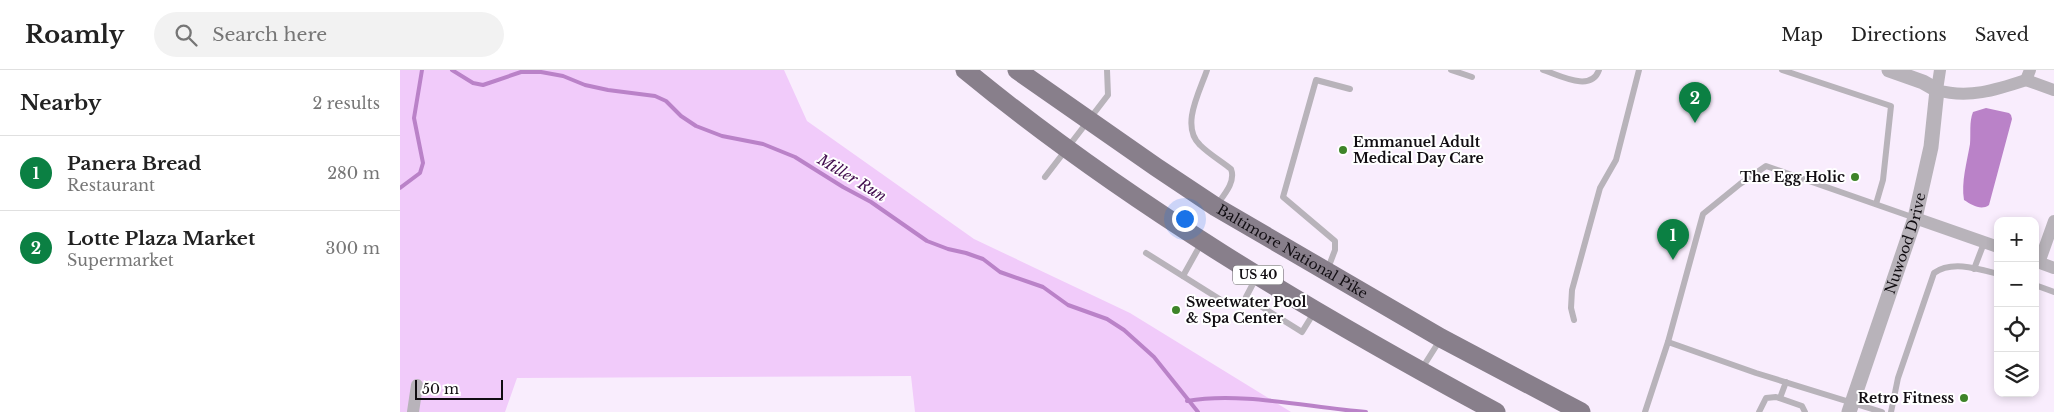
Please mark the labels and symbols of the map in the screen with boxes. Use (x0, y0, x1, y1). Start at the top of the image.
pin: 2 (1679, 82, 1711, 123)
place label: Emmanuel Adult Medical Day Care (1353, 133, 1484, 167)
marker: Emmanuel Adult Medical Day Care (1337, 144, 1349, 156)
water label: Miller Run (814, 149, 890, 205)
place label: The Egg Holic (1740, 168, 1845, 186)
marker: The Egg Holic (1849, 171, 1861, 183)
street label: Nuwood Drive (1881, 191, 1929, 296)
street label: Baltimore National Pike (1214, 201, 1371, 302)
your location (1172, 206, 1198, 232)
pin: 1 (1657, 219, 1689, 260)
road number: US 40 (1233, 266, 1283, 284)
place label: Sweetwater Pool & Spa Center (1186, 293, 1306, 327)
marker: Sweetwater Pool & Spa Center (1170, 304, 1182, 316)
scale bar (415, 377, 502, 400)
place label: Retro Fitness (1858, 389, 1954, 407)
marker: Retro Fitness (1958, 392, 1970, 404)

